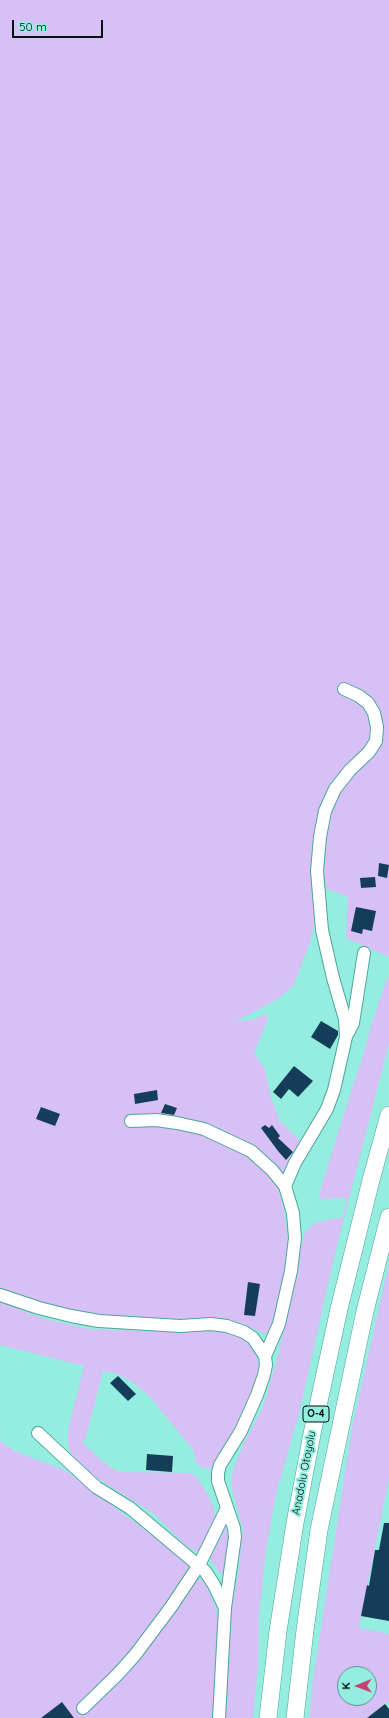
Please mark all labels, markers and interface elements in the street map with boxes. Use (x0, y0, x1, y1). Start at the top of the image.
scale bar (14, 12, 105, 38)
text: 50 m (19, 19, 47, 34)
road number: O-4 (303, 1406, 329, 1422)
street label: Anadolu Otoyolu (289, 1430, 319, 1516)
north arrow (337, 1666, 377, 1706)
text: K (339, 1682, 353, 1690)

